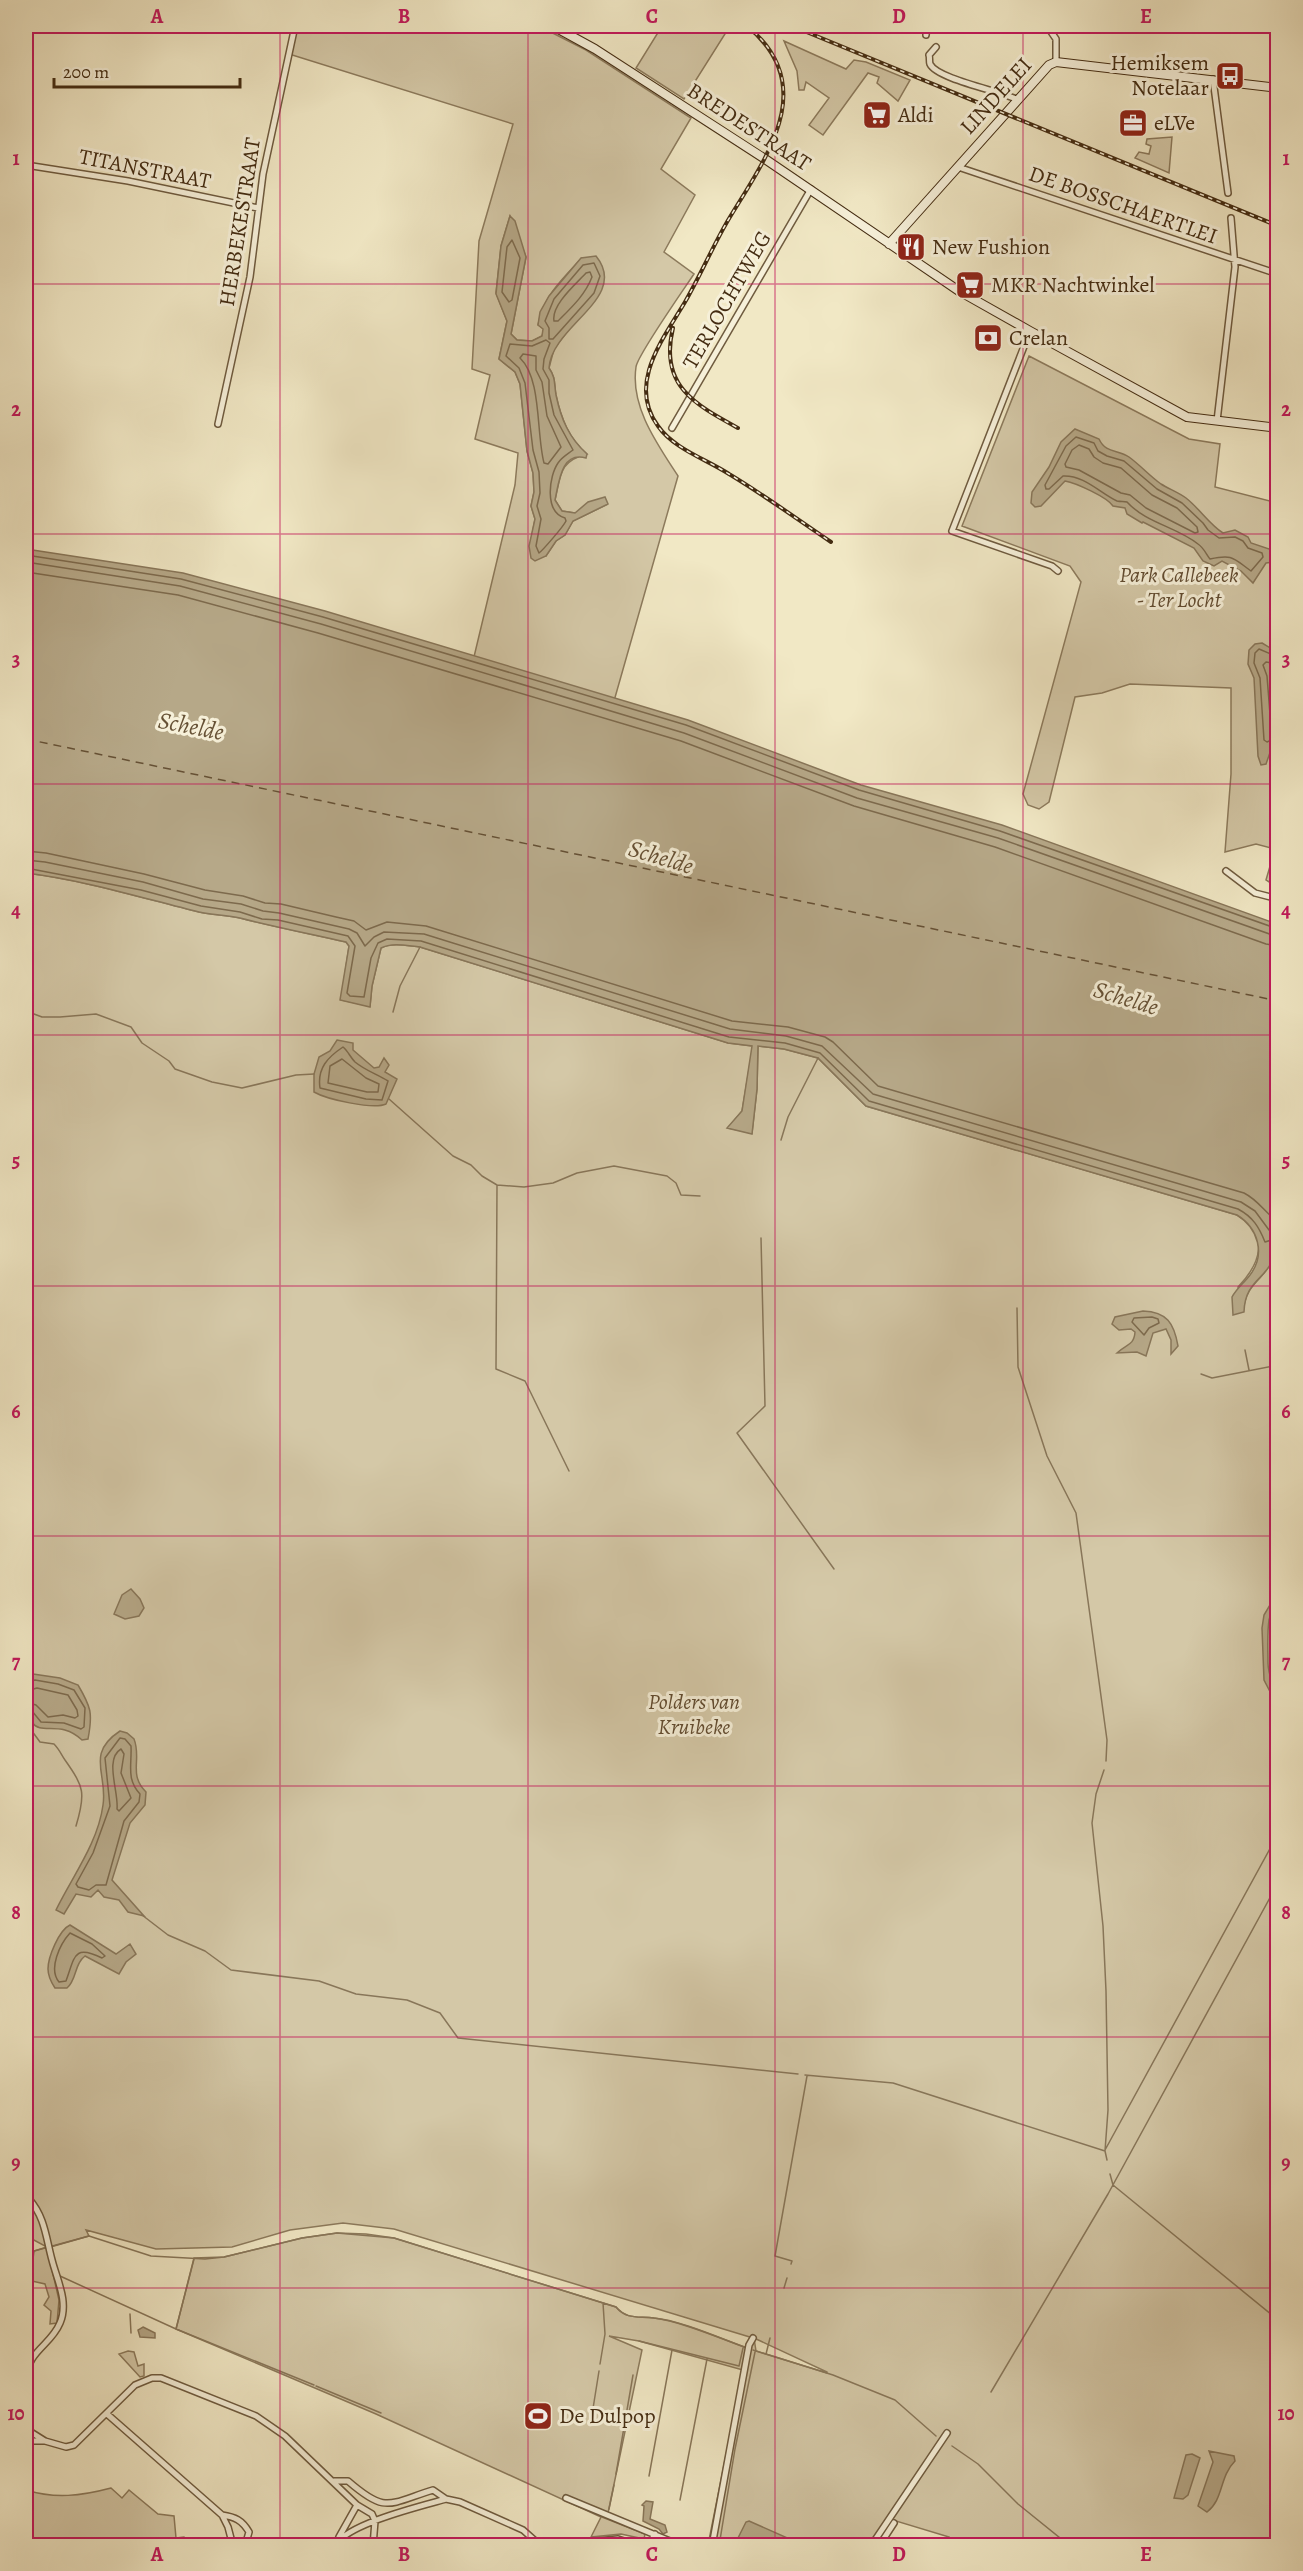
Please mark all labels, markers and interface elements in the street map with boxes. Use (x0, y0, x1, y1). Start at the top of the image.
text: A (150, 3, 164, 30)
text: B (398, 3, 410, 30)
text: C (646, 3, 658, 30)
text: D (892, 3, 906, 30)
text: E (1140, 3, 1152, 30)
place label: Hemiksem Notelaar (1111, 48, 1209, 103)
scale bar (54, 51, 240, 89)
street label: LINDELEI (953, 51, 1039, 141)
text: 200 m (63, 60, 109, 84)
bus stop icon: Hemiksem Notelaar (1214, 60, 1246, 92)
street label: BREDESTRAAT (681, 76, 817, 178)
supermarket icon: Aldi (861, 99, 893, 131)
place label: Aldi (897, 100, 934, 130)
office icon: eLVe (1117, 107, 1149, 139)
place label: eLVe (1154, 108, 1195, 138)
street label: HERBEKESTRAAT (212, 136, 268, 308)
street label: TITANSTRAAT (76, 141, 214, 197)
text: 1 (12, 145, 20, 172)
text: 1 (1282, 145, 1290, 172)
street label: DE BOSSCHAERTLEI (1025, 159, 1221, 251)
street label: TERLOCHTWEG (675, 226, 779, 374)
restaurant icon: New Fushion (895, 231, 927, 263)
place label: New Fushion (932, 232, 1050, 262)
supermarket icon: MKR Nachtwinkel (954, 269, 986, 301)
place label: MKR Nachtwinkel (991, 270, 1155, 300)
bank icon: Crelan (972, 322, 1004, 354)
place label: Crelan (1009, 323, 1068, 353)
text: 2 (11, 396, 21, 423)
text: 2 (1281, 396, 1291, 423)
park label: Park Callebeek - Ter Locht (1119, 560, 1239, 615)
text: 3 (12, 646, 20, 673)
text: 3 (1282, 646, 1290, 673)
water label: Schelde (156, 704, 227, 748)
water label: Schelde (625, 832, 698, 882)
text: 4 (11, 897, 21, 924)
text: 4 (1281, 897, 1291, 924)
water label: Schelde (1090, 973, 1163, 1023)
text: 5 (12, 1147, 20, 1174)
text: 5 (1282, 1147, 1290, 1174)
text: 6 (11, 1398, 21, 1425)
text: 6 (1281, 1398, 1291, 1425)
text: 7 (12, 1648, 21, 1675)
text: 7 (1282, 1648, 1291, 1675)
park label: Polders van Kruibeke (648, 1687, 740, 1742)
text: 8 (11, 1899, 21, 1926)
text: 8 (1281, 1899, 1291, 1926)
text: 9 (11, 2149, 21, 2176)
text: 9 (1281, 2149, 1291, 2176)
text: 10 (7, 2400, 25, 2427)
sports icon: De Dulpop (522, 2400, 554, 2432)
text: 10 (1277, 2400, 1295, 2427)
place label: De Dulpop (559, 2401, 656, 2431)
text: A (150, 2541, 164, 2568)
text: B (398, 2541, 410, 2568)
text: C (646, 2541, 658, 2568)
text: D (892, 2541, 906, 2568)
text: E (1140, 2541, 1152, 2568)

